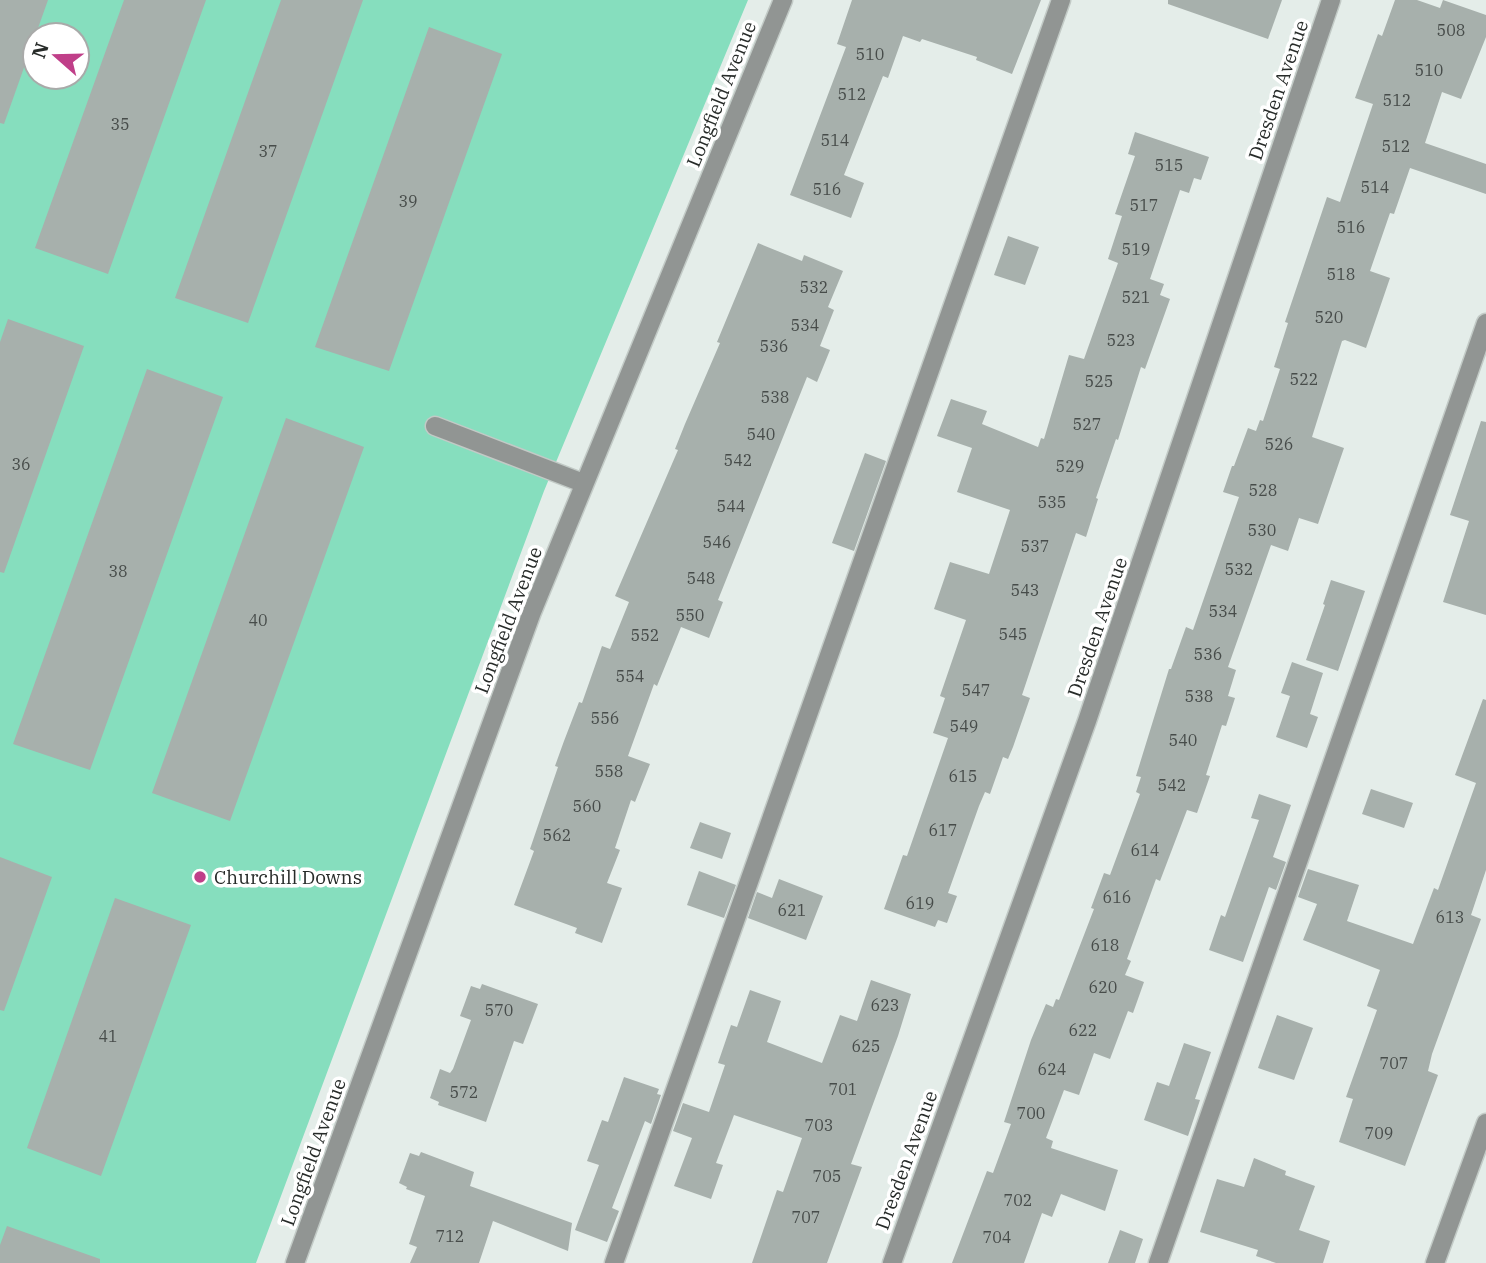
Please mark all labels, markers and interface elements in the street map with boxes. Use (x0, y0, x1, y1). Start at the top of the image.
street label: Dresden Avenue (1243, 17, 1313, 163)
street label: Longfield Avenue (681, 18, 761, 170)
house number: 508 (1437, 20, 1465, 40)
north arrow (21, 21, 91, 91)
text: N (26, 39, 54, 61)
house number: 510 (856, 44, 884, 64)
house number: 510 (1415, 60, 1443, 80)
house number: 512 (838, 84, 866, 104)
house number: 512 (1383, 90, 1411, 110)
house number: 35 (110, 114, 130, 134)
house number: 514 (821, 130, 849, 150)
house number: 512 (1382, 136, 1410, 156)
house number: 37 (258, 141, 278, 161)
house number: 515 (1155, 155, 1183, 175)
house number: 514 (1361, 177, 1389, 197)
house number: 516 (813, 179, 841, 199)
house number: 39 (398, 191, 418, 211)
house number: 517 (1130, 195, 1158, 215)
house number: 516 (1337, 217, 1365, 237)
house number: 519 (1122, 239, 1150, 259)
house number: 518 (1327, 264, 1355, 284)
house number: 532 (800, 277, 828, 297)
house number: 521 (1122, 287, 1150, 307)
house number: 520 (1315, 307, 1343, 327)
house number: 534 (791, 315, 819, 335)
house number: 523 (1107, 330, 1135, 350)
house number: 536 (760, 336, 788, 356)
house number: 522 (1290, 369, 1318, 389)
house number: 525 (1085, 371, 1113, 391)
house number: 538 (761, 387, 789, 407)
house number: 527 (1073, 414, 1101, 434)
house number: 540 (747, 424, 775, 444)
house number: 526 (1265, 434, 1293, 454)
house number: 542 (724, 450, 752, 470)
house number: 36 (11, 454, 31, 474)
house number: 529 (1056, 456, 1084, 476)
house number: 528 (1249, 480, 1277, 500)
house number: 535 (1038, 492, 1066, 512)
house number: 544 (717, 496, 745, 516)
house number: 530 (1248, 520, 1276, 540)
house number: 546 (703, 532, 731, 552)
house number: 537 (1021, 536, 1049, 556)
street label: Longfield Avenue (469, 543, 547, 697)
street label: Dresden Avenue (1062, 554, 1132, 700)
house number: 532 (1225, 559, 1253, 579)
house number: 38 (108, 561, 128, 581)
house number: 548 (687, 568, 715, 588)
house number: 543 (1011, 580, 1039, 600)
house number: 534 (1209, 601, 1237, 621)
house number: 550 (676, 605, 704, 625)
house number: 40 (248, 610, 268, 630)
house number: 545 (999, 624, 1027, 644)
house number: 552 (631, 625, 659, 645)
house number: 536 (1194, 644, 1222, 664)
house number: 554 (616, 666, 644, 686)
house number: 547 (962, 680, 990, 700)
house number: 538 (1185, 686, 1213, 706)
house number: 556 (591, 708, 619, 728)
house number: 549 (950, 716, 978, 736)
house number: 540 (1169, 730, 1197, 750)
house number: 558 (595, 761, 623, 781)
house number: 615 (949, 766, 977, 786)
house number: 542 (1158, 775, 1186, 795)
house number: 560 (573, 796, 601, 816)
house number: 617 (929, 820, 957, 840)
house number: 562 (543, 825, 571, 845)
house number: 614 (1131, 840, 1159, 860)
place label: Churchill Downs (214, 865, 362, 889)
marker: Churchill Downs (192, 869, 208, 885)
house number: 616 (1103, 887, 1131, 907)
house number: 619 (906, 893, 934, 913)
house number: 621 (778, 900, 806, 920)
house number: 613 (1436, 907, 1464, 927)
house number: 618 (1091, 935, 1119, 955)
house number: 620 (1089, 977, 1117, 997)
house number: 623 (871, 995, 899, 1015)
house number: 570 (485, 1000, 513, 1020)
house number: 622 (1069, 1020, 1097, 1040)
house number: 41 (98, 1026, 118, 1046)
house number: 625 (852, 1036, 880, 1056)
house number: 707 (1380, 1053, 1408, 1073)
house number: 624 (1038, 1059, 1066, 1079)
street label: Longfield Avenue (275, 1075, 351, 1229)
house number: 701 (829, 1079, 857, 1099)
house number: 572 (450, 1082, 478, 1102)
street label: Dresden Avenue (870, 1087, 942, 1233)
house number: 700 (1017, 1103, 1045, 1123)
house number: 703 (805, 1115, 833, 1135)
house number: 709 (1365, 1123, 1393, 1143)
house number: 705 (813, 1166, 841, 1186)
house number: 702 (1004, 1190, 1032, 1210)
house number: 707 (792, 1207, 820, 1227)
house number: 712 (436, 1226, 464, 1246)
house number: 704 (983, 1227, 1011, 1247)

